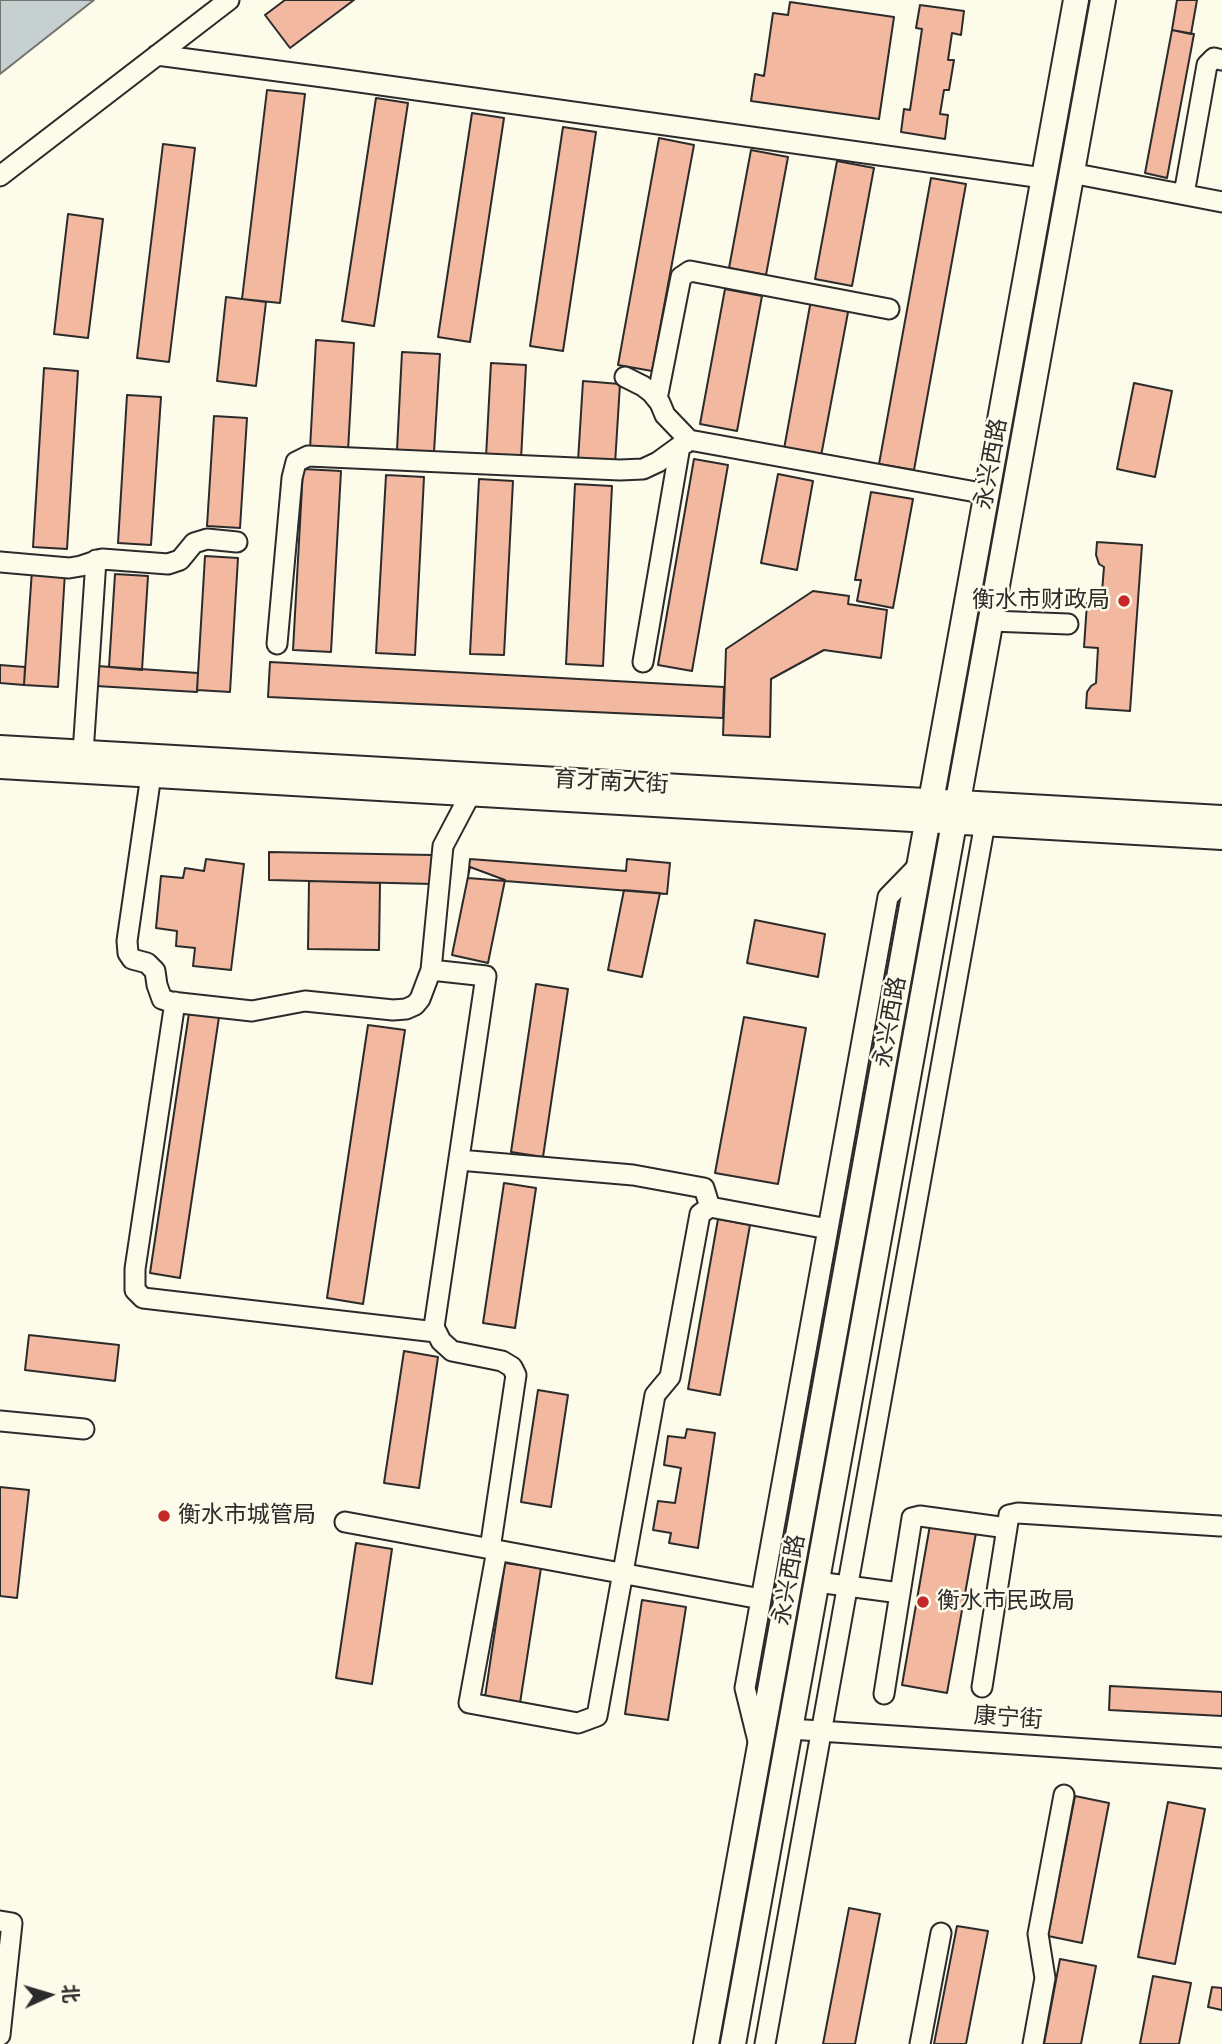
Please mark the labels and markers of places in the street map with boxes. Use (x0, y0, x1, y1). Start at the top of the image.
place label: 衡水市财政局 (972, 587, 1110, 615)
marker: 衡水市财政局 (1116, 593, 1132, 609)
place label: 衡水市城管局 (178, 1502, 316, 1530)
marker: 衡水市城管局 (156, 1508, 172, 1524)
place label: 衡水市民政局 (937, 1588, 1075, 1616)
marker: 衡水市民政局 (915, 1594, 931, 1610)

